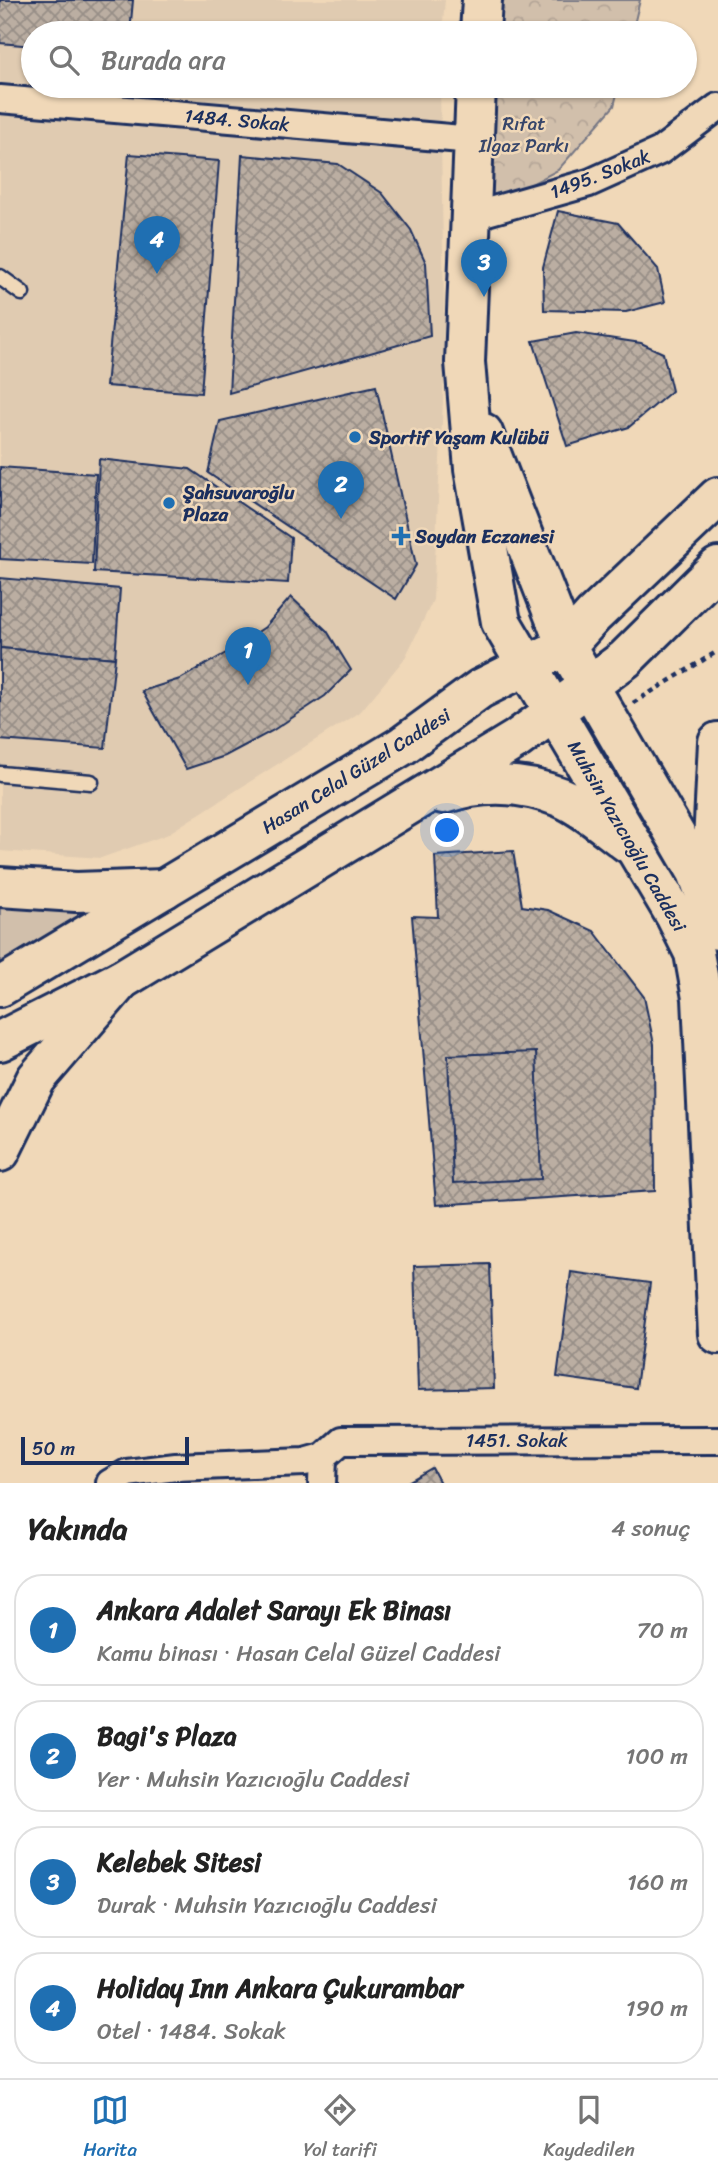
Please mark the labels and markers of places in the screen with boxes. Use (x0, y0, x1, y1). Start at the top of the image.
pin: 4 (134, 216, 180, 274)
pin: 3 (461, 239, 507, 297)
place label: Sportif Yaşam Kulübü (368, 421, 549, 454)
marker: Sportif Yaşam Kulübü (347, 429, 363, 445)
pin: 2 (318, 461, 364, 519)
place label: Şahsuvaroğlu Plaza (182, 476, 295, 531)
marker: Şahsuvaroğlu Plaza (161, 495, 177, 511)
place label: Soydan Eczanesi (414, 520, 556, 553)
marker: Soydan Eczanesi (393, 528, 409, 544)
pin: 1 (225, 627, 271, 685)

